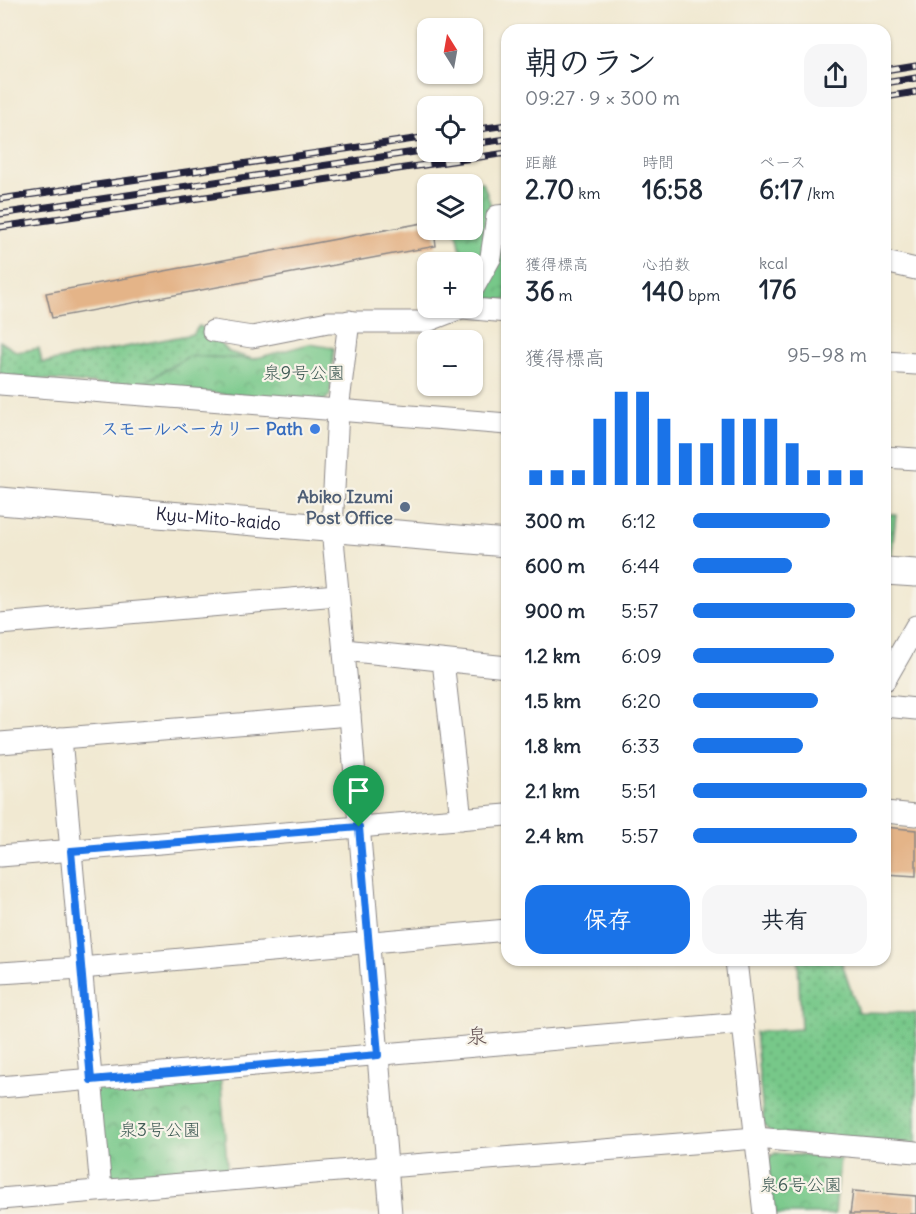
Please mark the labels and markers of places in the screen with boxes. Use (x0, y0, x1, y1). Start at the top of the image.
place label: スモールベーカリー Path (101, 417, 304, 440)
marker: スモールベーカリー Path (308, 422, 322, 436)
place label: Abiko Izumi Post Office (297, 485, 393, 529)
marker: Abiko Izumi Post Office (398, 500, 412, 514)
pin (333, 765, 384, 827)

